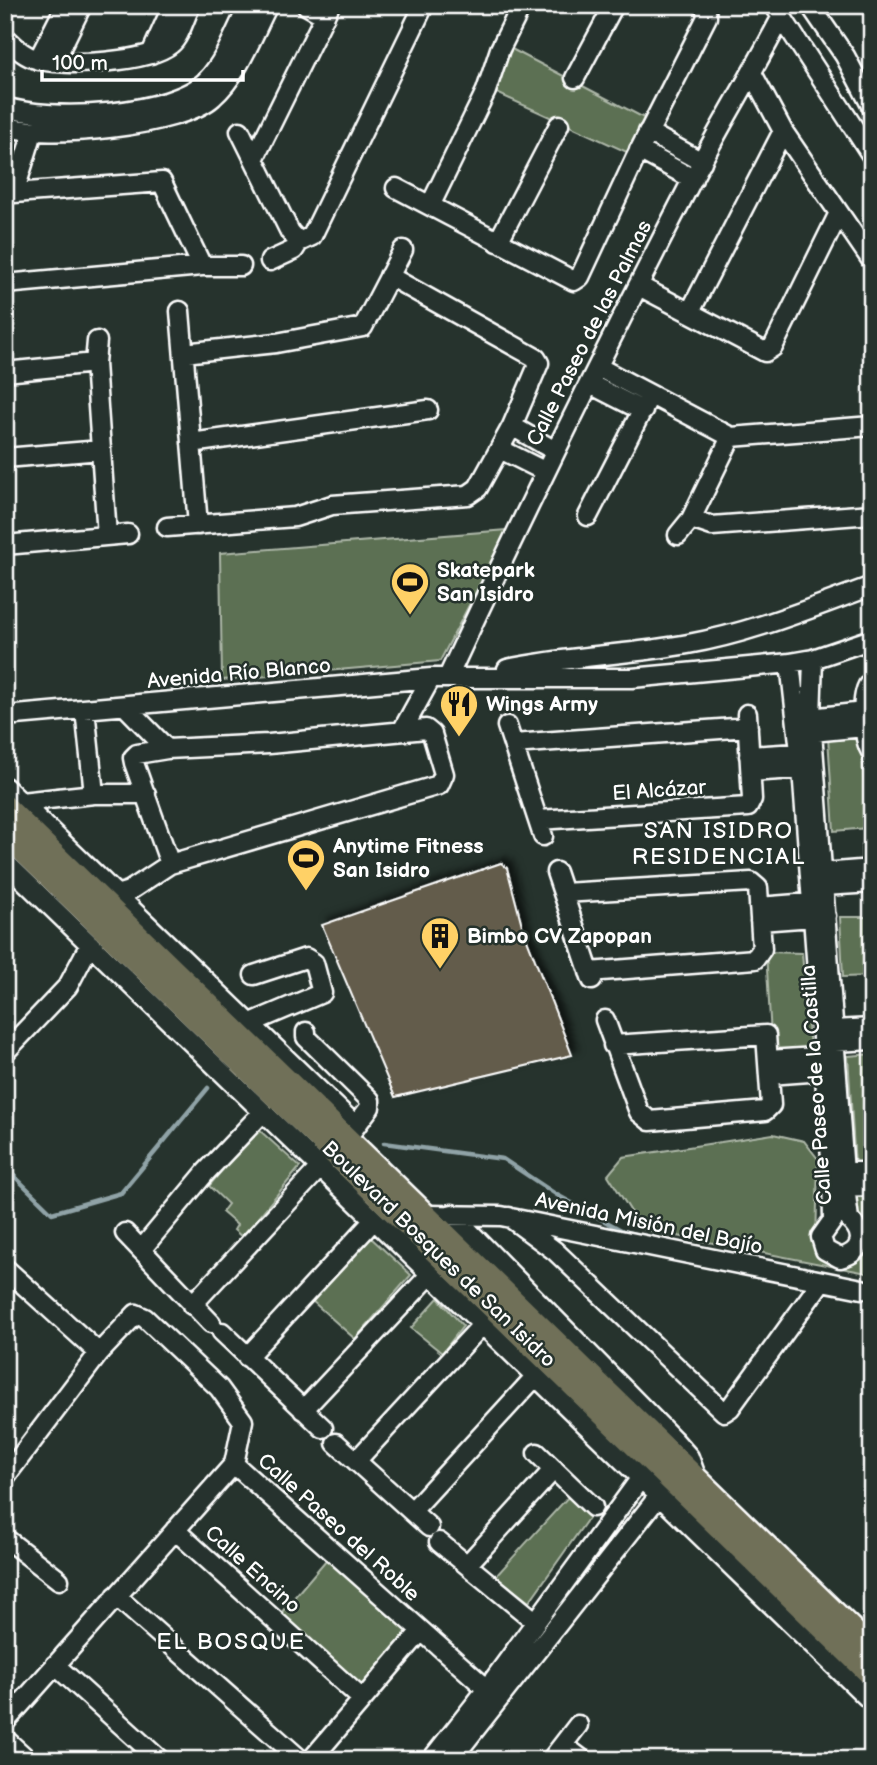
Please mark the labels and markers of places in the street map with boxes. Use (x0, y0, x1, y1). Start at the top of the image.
place label: Skatepark San Isidro (437, 558, 535, 607)
sports icon: Skatepark San Isidro (389, 561, 431, 616)
restaurant icon: Wings Army (438, 683, 480, 738)
place label: Wings Army (486, 692, 598, 717)
place label: Anytime Fitness San Isidro (332, 834, 484, 883)
sports icon: Anytime Fitness San Isidro (285, 837, 327, 892)
building icon: Bimbo CV Zapopan (419, 915, 461, 970)
place label: Bimbo CV Zapopan (467, 924, 652, 949)

